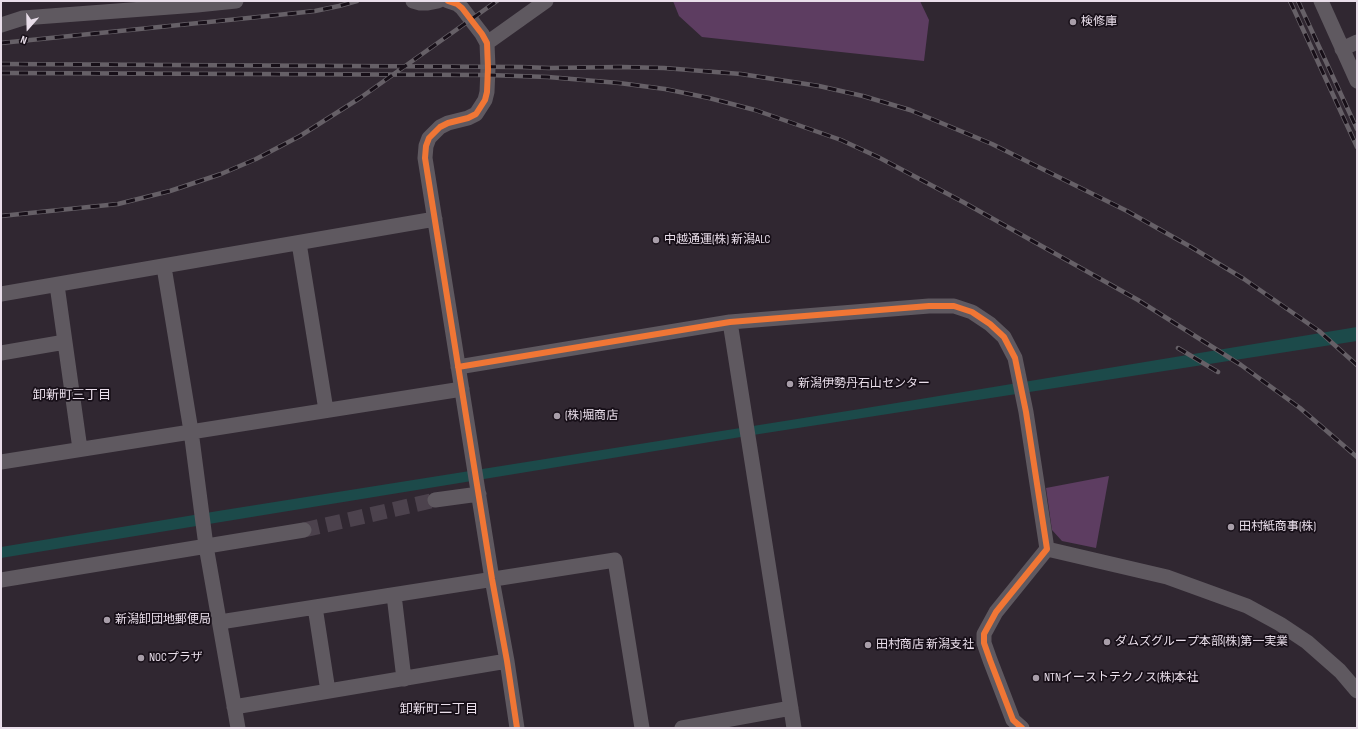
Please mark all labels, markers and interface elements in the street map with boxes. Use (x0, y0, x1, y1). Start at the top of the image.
north arrow (8, 8, 48, 48)
place label: 検修庫 (1081, 15, 1117, 29)
marker: 検修庫 (1068, 17, 1078, 27)
text: N (19, 33, 29, 47)
place label: 中越通運(株) 新潟ALC (664, 233, 770, 247)
marker: 中越通運(株) 新潟ALC (651, 235, 661, 245)
place label: 新潟伊勢丹石山センター (798, 377, 930, 391)
marker: 新潟伊勢丹石山センター (785, 379, 795, 389)
district label: 卸新町三丁目 (33, 388, 111, 404)
place label: (株)堀商店 (565, 409, 618, 423)
marker: (株)堀商店 (552, 411, 562, 421)
place label: 田村紙商事(株) (1239, 520, 1316, 534)
marker: 田村紙商事(株) (1226, 522, 1236, 532)
place label: 新潟卸団地郵便局 (115, 613, 211, 627)
marker: 新潟卸団地郵便局 (102, 615, 112, 625)
place label: ダムズグループ本部(株)第一実業 (1115, 635, 1288, 649)
marker: ダムズグループ本部(株)第一実業 (1102, 637, 1112, 647)
place label: 田村商店 新潟支社 (876, 638, 974, 652)
marker: 田村商店 新潟支社 (863, 640, 873, 650)
place label: NOCプラザ (149, 651, 203, 665)
marker: NOCプラザ (136, 653, 146, 663)
place label: NTNイーストテクノス(株)本社 (1044, 671, 1198, 685)
marker: NTNイーストテクノス(株)本社 (1031, 673, 1041, 683)
district label: 卸新町二丁目 (400, 702, 478, 718)

